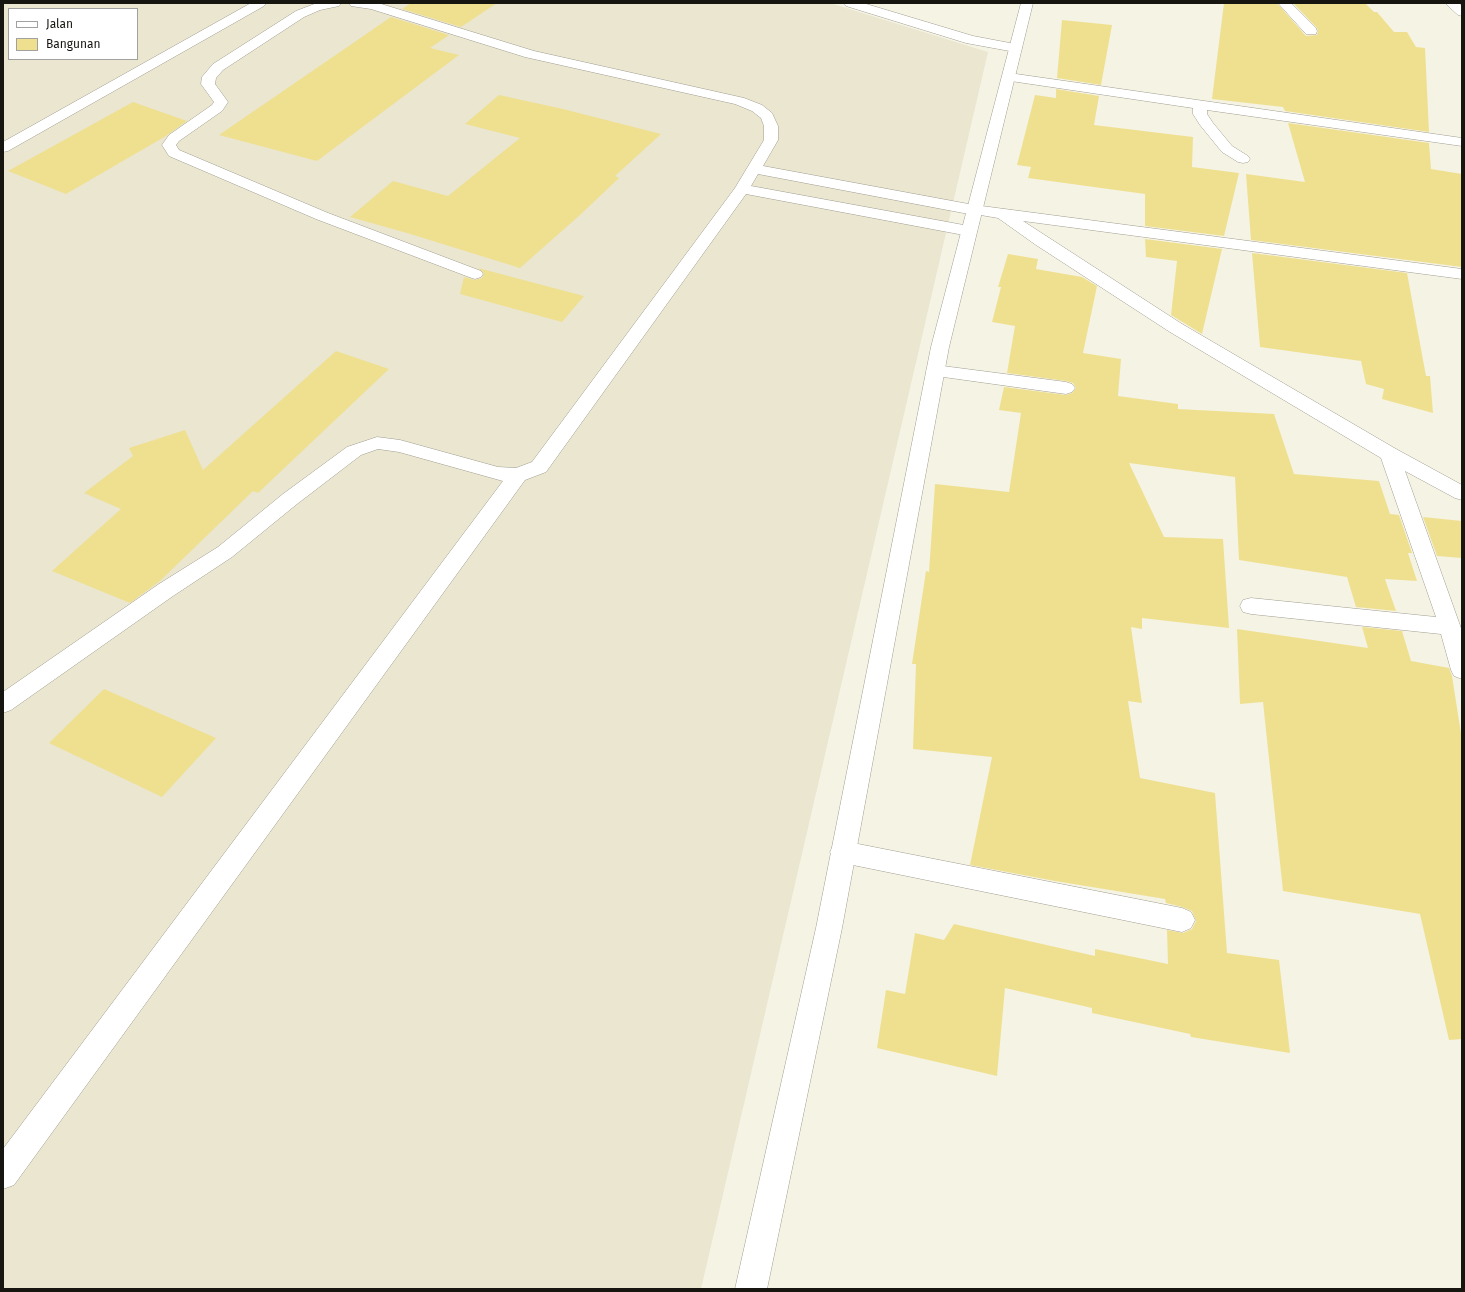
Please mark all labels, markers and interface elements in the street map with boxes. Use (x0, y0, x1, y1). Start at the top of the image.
legend (8, 8, 138, 60)
text: Jalan (46, 17, 73, 31)
text: Bangunan (46, 37, 101, 51)

